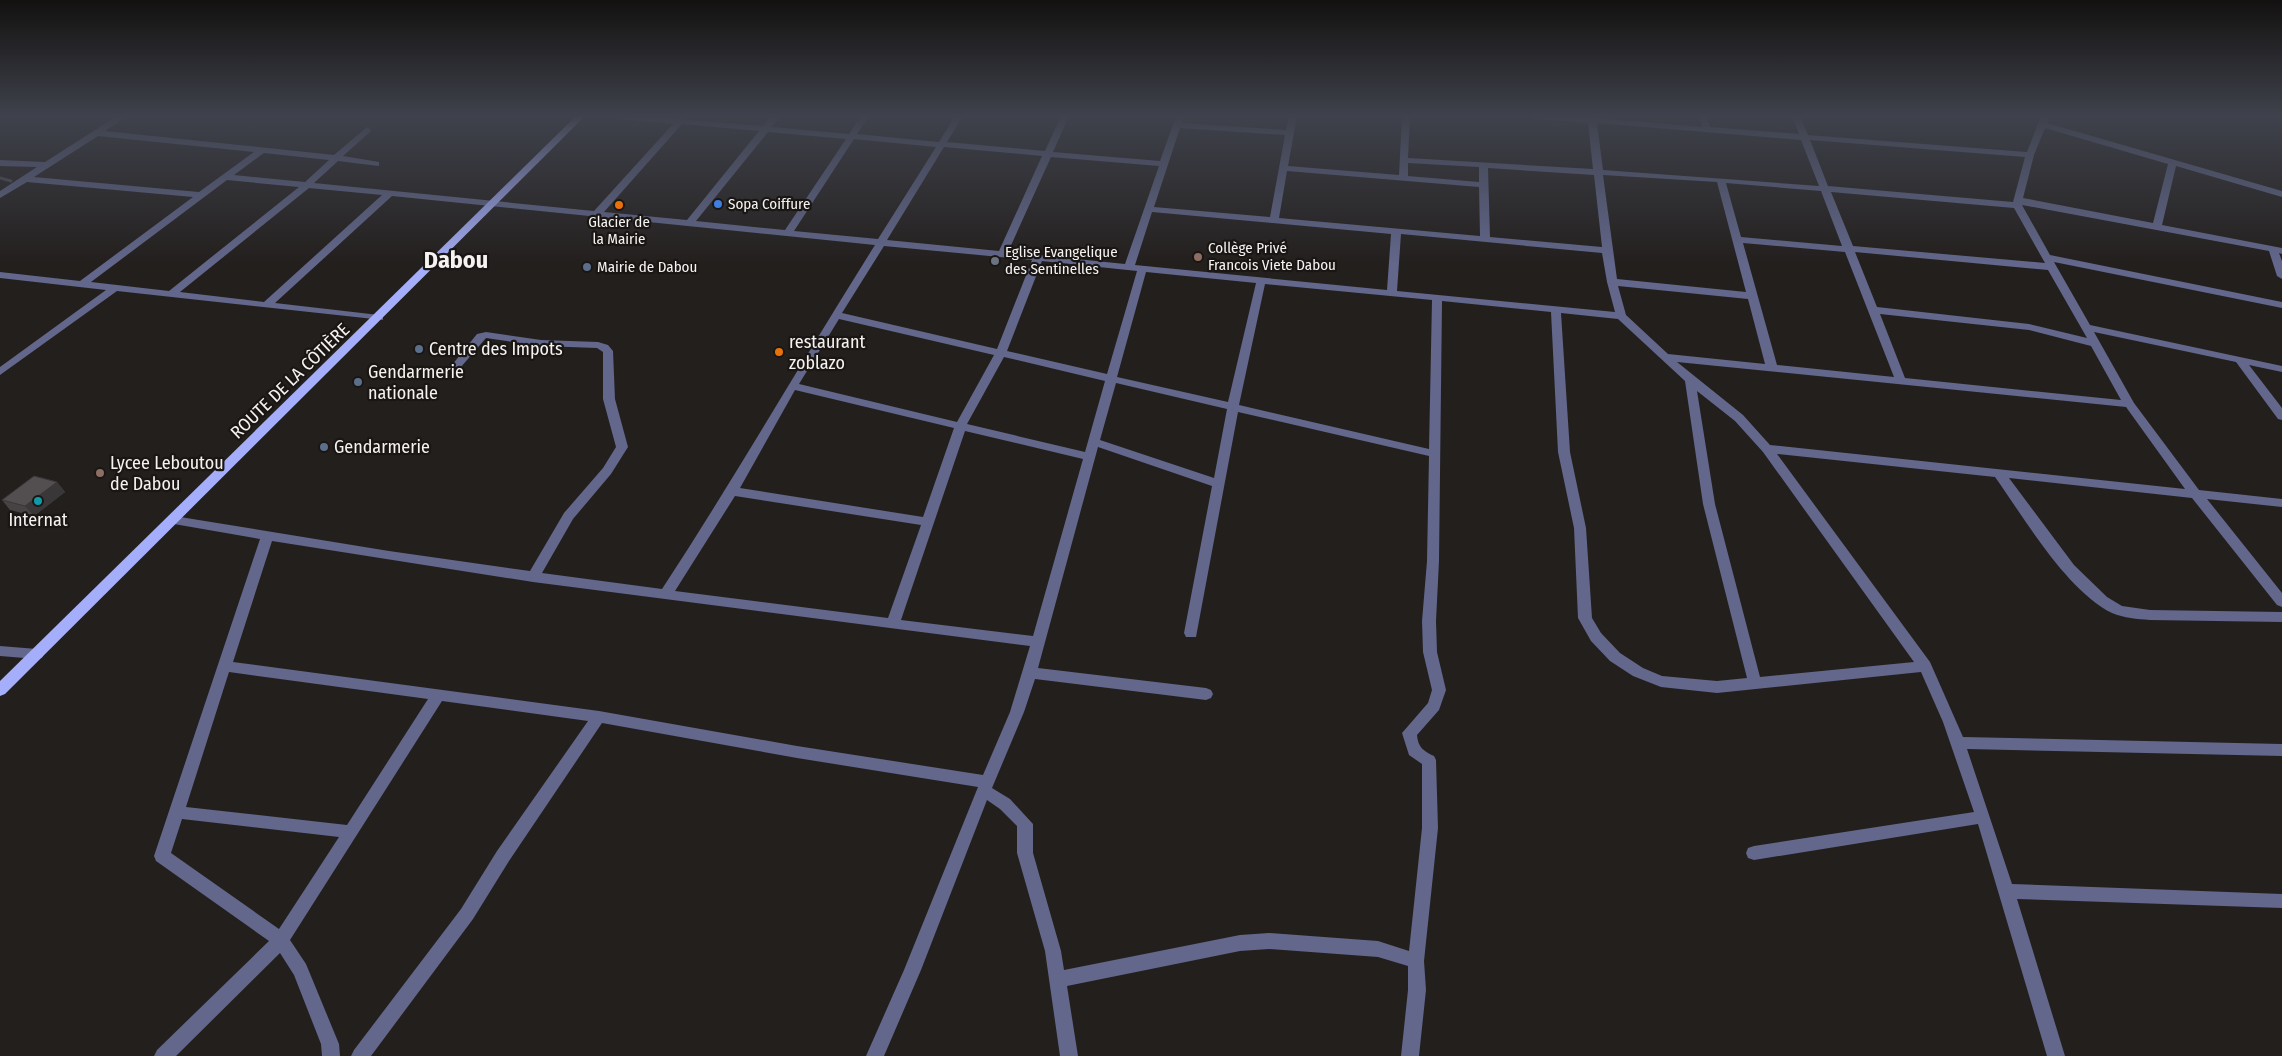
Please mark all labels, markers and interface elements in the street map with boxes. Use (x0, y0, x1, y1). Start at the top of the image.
place label: Sopa Coiffure (728, 195, 810, 213)
marker: Sopa Coiffure (712, 198, 724, 210)
marker: Glacier de la Mairie (613, 199, 625, 211)
place label: Glacier de la Mairie (588, 213, 650, 248)
place label: Collège Privé Francois Viete Dabou (1208, 239, 1336, 274)
place label: Eglise Evangelique des Sentinelles (1005, 243, 1118, 278)
district label: Dabou (424, 246, 488, 274)
marker: Collège Privé Francois Viete Dabou (1192, 251, 1204, 263)
marker: Eglise Evangelique des Sentinelles (989, 255, 1001, 267)
place label: Mairie de Dabou (597, 258, 697, 276)
marker: Mairie de Dabou (581, 261, 593, 273)
street label: ROUTE DE LA CÔTIÈRE (225, 318, 354, 443)
place label: restaurant zoblazo (789, 331, 865, 374)
place label: Centre des Impots (429, 338, 563, 360)
marker: Centre des Impots (413, 343, 425, 355)
marker: restaurant zoblazo (773, 346, 785, 358)
place label: Gendarmerie nationale (368, 361, 464, 404)
marker: Gendarmerie nationale (352, 376, 364, 388)
place label: Gendarmerie (334, 436, 430, 458)
marker: Gendarmerie (318, 441, 330, 453)
place label: Lycee Leboutou de Dabou (110, 452, 224, 495)
marker: Lycee Leboutou de Dabou (94, 467, 106, 479)
marker: Internat (32, 495, 44, 507)
place label: Internat (8, 509, 68, 531)

